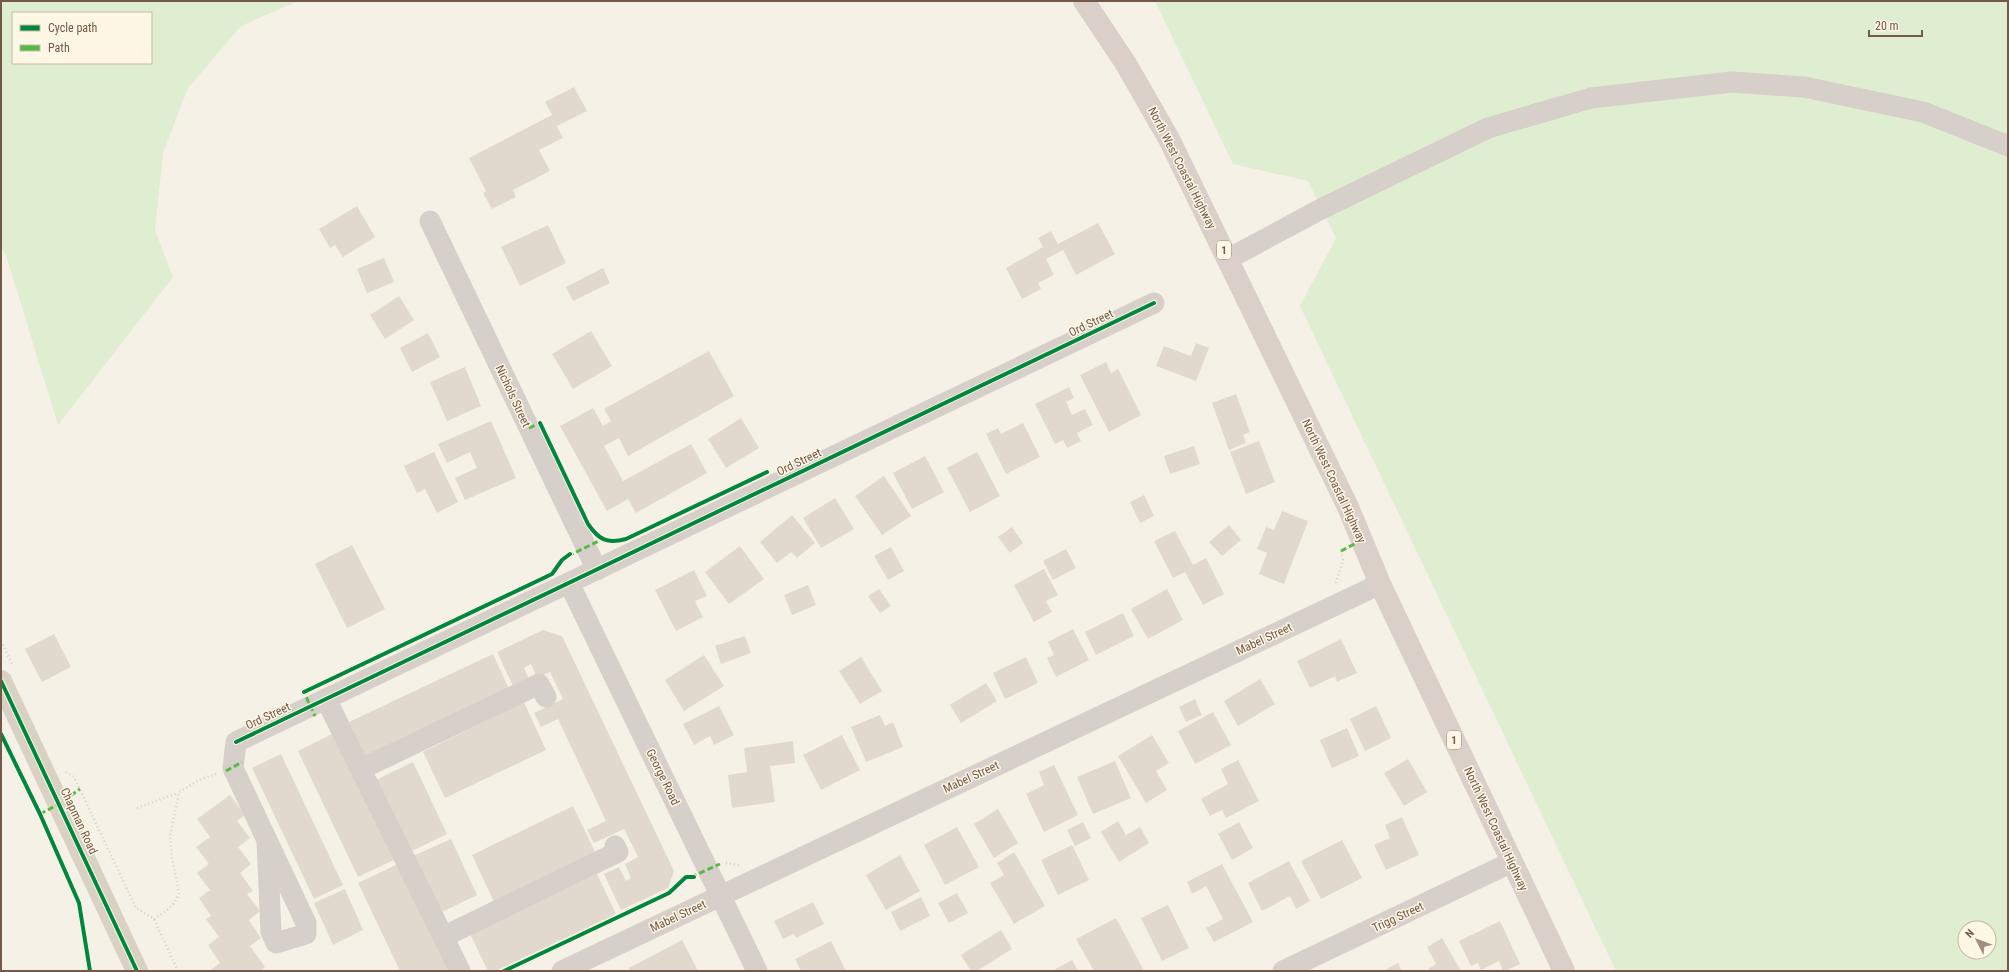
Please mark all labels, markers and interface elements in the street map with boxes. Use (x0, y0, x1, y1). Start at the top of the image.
legend (12, 12, 152, 64)
scale bar (1869, 12, 1922, 38)
text: 20 m (1875, 19, 1899, 33)
text: Cycle path (48, 21, 98, 35)
text: Path (48, 41, 70, 55)
street label: North West Coastal Highway (1145, 105, 1219, 231)
road number: 1 (1217, 241, 1231, 259)
street label: Ord Street (1067, 306, 1116, 340)
street label: Nichols Street (493, 363, 534, 430)
street label: North West Coastal Highway (1299, 417, 1369, 545)
street label: Ord Street (775, 445, 824, 479)
street label: Mabel Street (1234, 620, 1295, 658)
street label: Ord Street (243, 699, 293, 732)
road number: 1 (1447, 731, 1461, 749)
street label: George Road (643, 747, 683, 807)
street label: Mabel Street (941, 758, 1002, 796)
street label: North West Coastal Highway (1461, 765, 1531, 893)
street label: Chapman Road (58, 786, 101, 856)
street label: Mabel Street (648, 897, 709, 935)
street label: Trigg Street (1370, 899, 1426, 935)
north arrow (1957, 920, 1997, 960)
text: N (1963, 927, 1977, 941)

